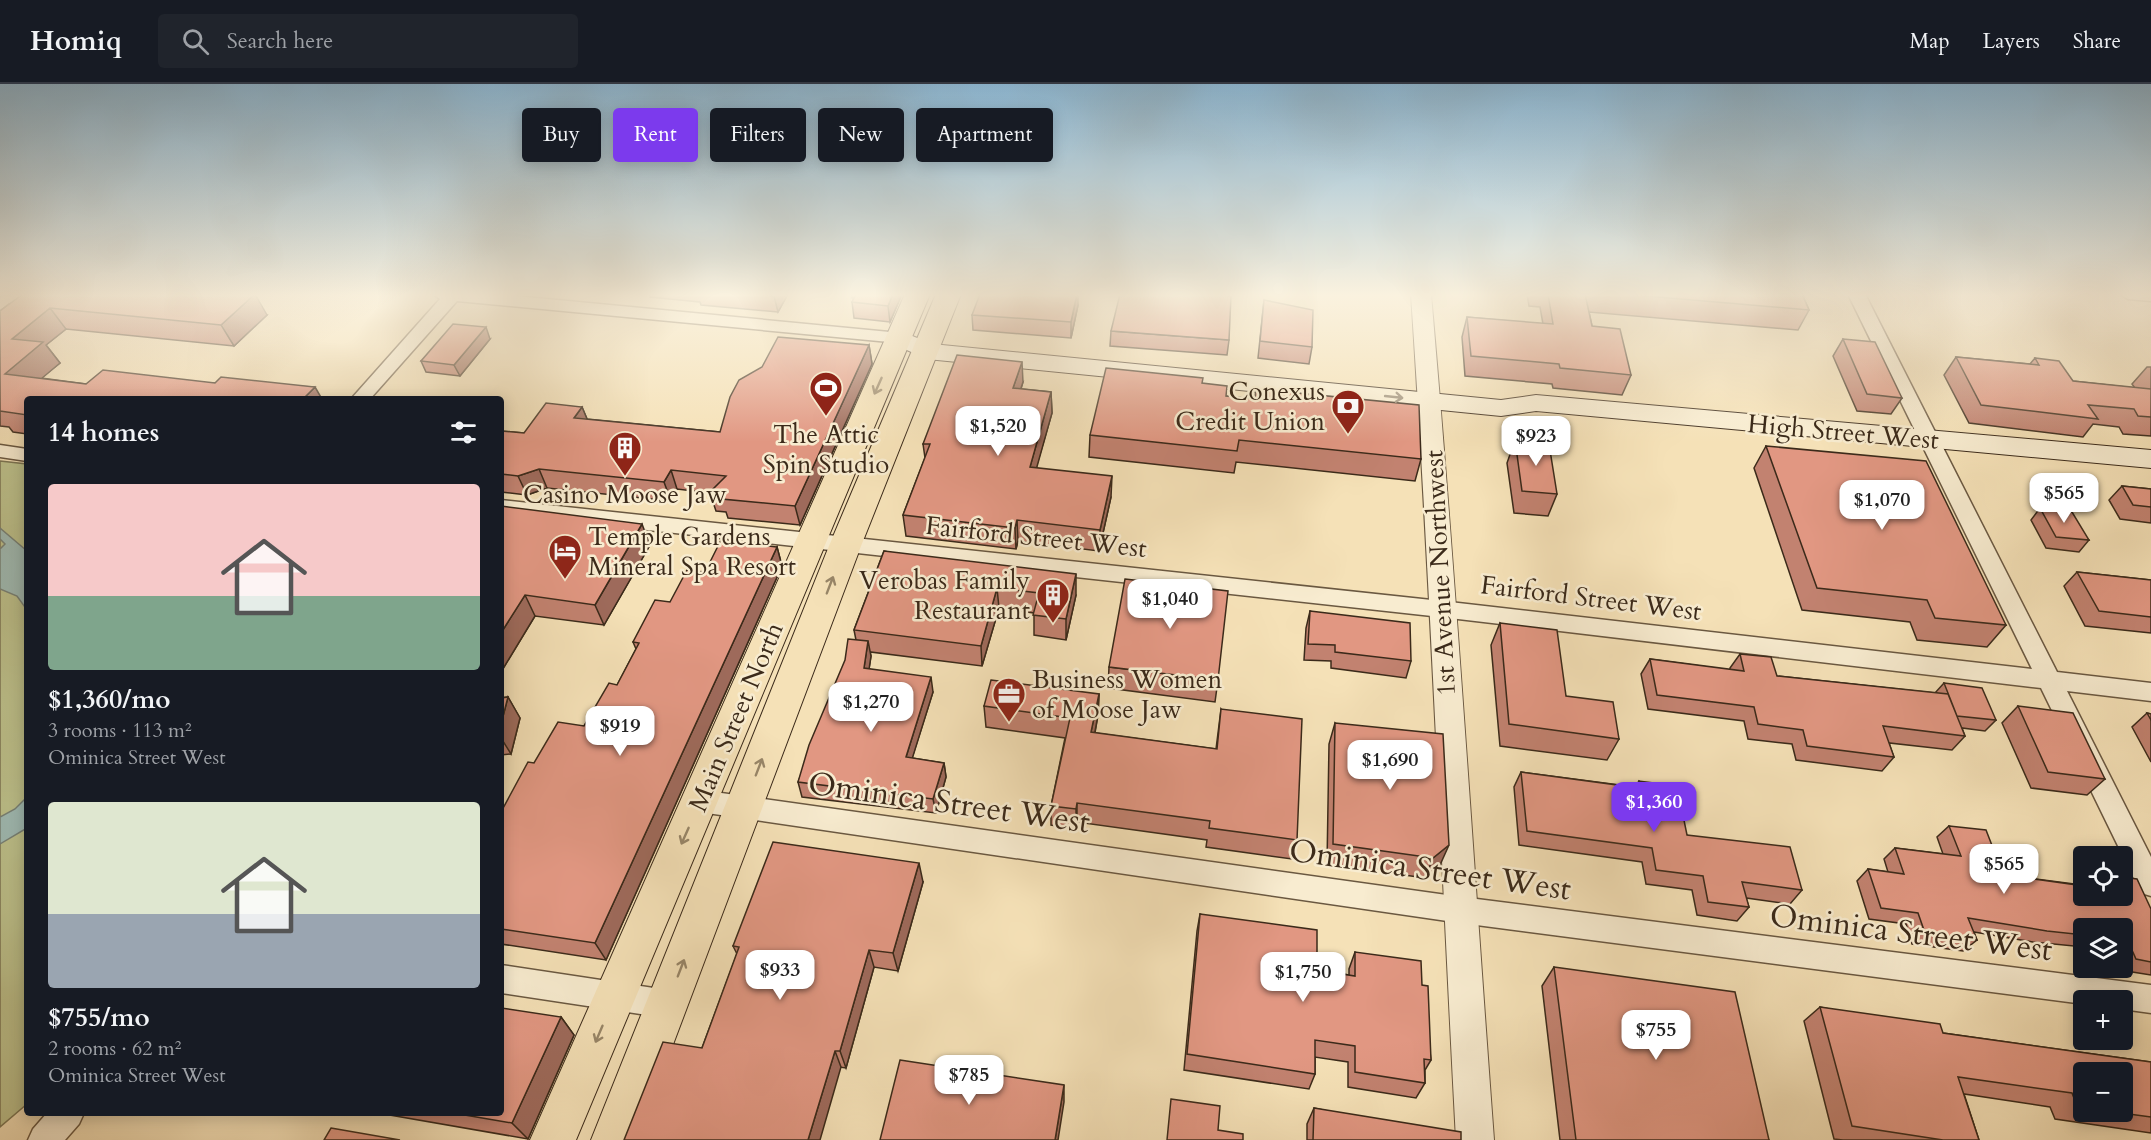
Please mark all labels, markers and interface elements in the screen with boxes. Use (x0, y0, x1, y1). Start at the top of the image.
search box (158, 14, 578, 68)
text: Homiq (30, 22, 122, 60)
icon: search (179, 25, 212, 58)
text: Search here (227, 26, 333, 56)
text: Map (1910, 27, 1950, 56)
text: Layers (1983, 27, 2040, 56)
text: Share (2073, 27, 2121, 56)
chip: Buy (522, 108, 601, 162)
chip: Rent (613, 108, 698, 162)
chip: Filters (710, 108, 806, 162)
chip: New (818, 108, 904, 162)
chip: Apartment (916, 108, 1053, 162)
sports icon: The Attic Spin Studio (808, 370, 844, 417)
place label: Conexus Credit Union (1175, 374, 1325, 439)
one-way arrow (872, 377, 884, 395)
bank icon: Conexus Credit Union (1330, 388, 1366, 435)
one-way arrow (1383, 392, 1403, 403)
pin: $1,520 (949, 406, 1047, 457)
street label: High Street West (1746, 406, 1940, 458)
text: $1,520 (969, 412, 1027, 439)
text: 14 homes (48, 415, 159, 450)
icon: filters (447, 416, 480, 449)
pin: $923 (1500, 416, 1572, 467)
place label: The Attic Spin Studio (763, 417, 889, 482)
text: $923 (1516, 422, 1556, 449)
building icon: Casino Moose Jaw (607, 430, 643, 477)
street label: 1st Avenue Northwest (1416, 449, 1464, 697)
pin: $565 (2028, 473, 2100, 524)
place label: Casino Moose Jaw (523, 477, 727, 512)
text: $565 (2044, 479, 2084, 506)
pin: $1,070 (1833, 480, 1931, 531)
text: $1,070 (1853, 486, 1911, 513)
street label: Fairford Street West (924, 508, 1148, 566)
place label: Temple Gardens Mineral Spa Resort (588, 519, 796, 584)
icon: home (210, 523, 318, 631)
hotel icon: Temple Gardens Mineral Spa Resort (547, 533, 583, 580)
place label: Verobas Family Restaurant (859, 563, 1030, 628)
street label: Fairford Street West (1479, 567, 1703, 629)
one-way arrow (825, 576, 836, 595)
building icon: Verobas Family Restaurant (1035, 577, 1071, 624)
pin: $1,040 (1121, 579, 1219, 630)
text: $1,040 (1141, 585, 1199, 612)
street label: Main Street North (680, 617, 792, 817)
place label: Business Women of Moose Jaw (1032, 662, 1222, 727)
office icon: Business Women of Moose Jaw (991, 676, 1027, 723)
text: $1,360/mo (48, 682, 171, 717)
pin: $1,270 (822, 682, 920, 733)
text: $1,270 (842, 688, 900, 715)
pin: $919 (584, 706, 656, 757)
text: $919 (600, 712, 640, 739)
text: 3 rooms · 113 m² (48, 717, 192, 744)
pin: $1,690 (1341, 740, 1439, 791)
text: Ominica Street West (48, 744, 226, 771)
text: $1,690 (1361, 746, 1419, 773)
one-way arrow (754, 758, 765, 776)
street label: Ominica Street West (805, 761, 1093, 845)
pin: $1,360 (1605, 782, 1703, 833)
text: $1,360 (1625, 788, 1683, 815)
one-way arrow (679, 826, 690, 844)
street label: Ominica Street West (1286, 828, 1574, 912)
icon: home (210, 841, 318, 949)
pin: $565 (1968, 844, 2040, 895)
map controls (2073, 846, 2133, 1122)
button: locate (2073, 846, 2133, 906)
text: $565 (1984, 850, 2024, 877)
street label: Ominica Street West (1767, 894, 2055, 972)
button: layers (2073, 918, 2133, 978)
pin: $933 (744, 950, 816, 1001)
pin: $1,750 (1254, 952, 1352, 1003)
text: $933 (760, 956, 800, 983)
text: $1,750 (1274, 958, 1332, 985)
one-way arrow (676, 959, 687, 978)
button: + (2073, 990, 2133, 1050)
text: $755/mo (48, 1000, 150, 1035)
pin: $755 (1620, 1010, 1692, 1061)
text: $755 (1636, 1016, 1676, 1043)
one-way arrow (593, 1024, 604, 1042)
text: 2 rooms · 62 m² (48, 1035, 181, 1062)
pin: $785 (933, 1055, 1005, 1106)
text: $785 (949, 1061, 989, 1088)
text: Ominica Street West (48, 1062, 226, 1089)
button: − (2073, 1062, 2133, 1122)

